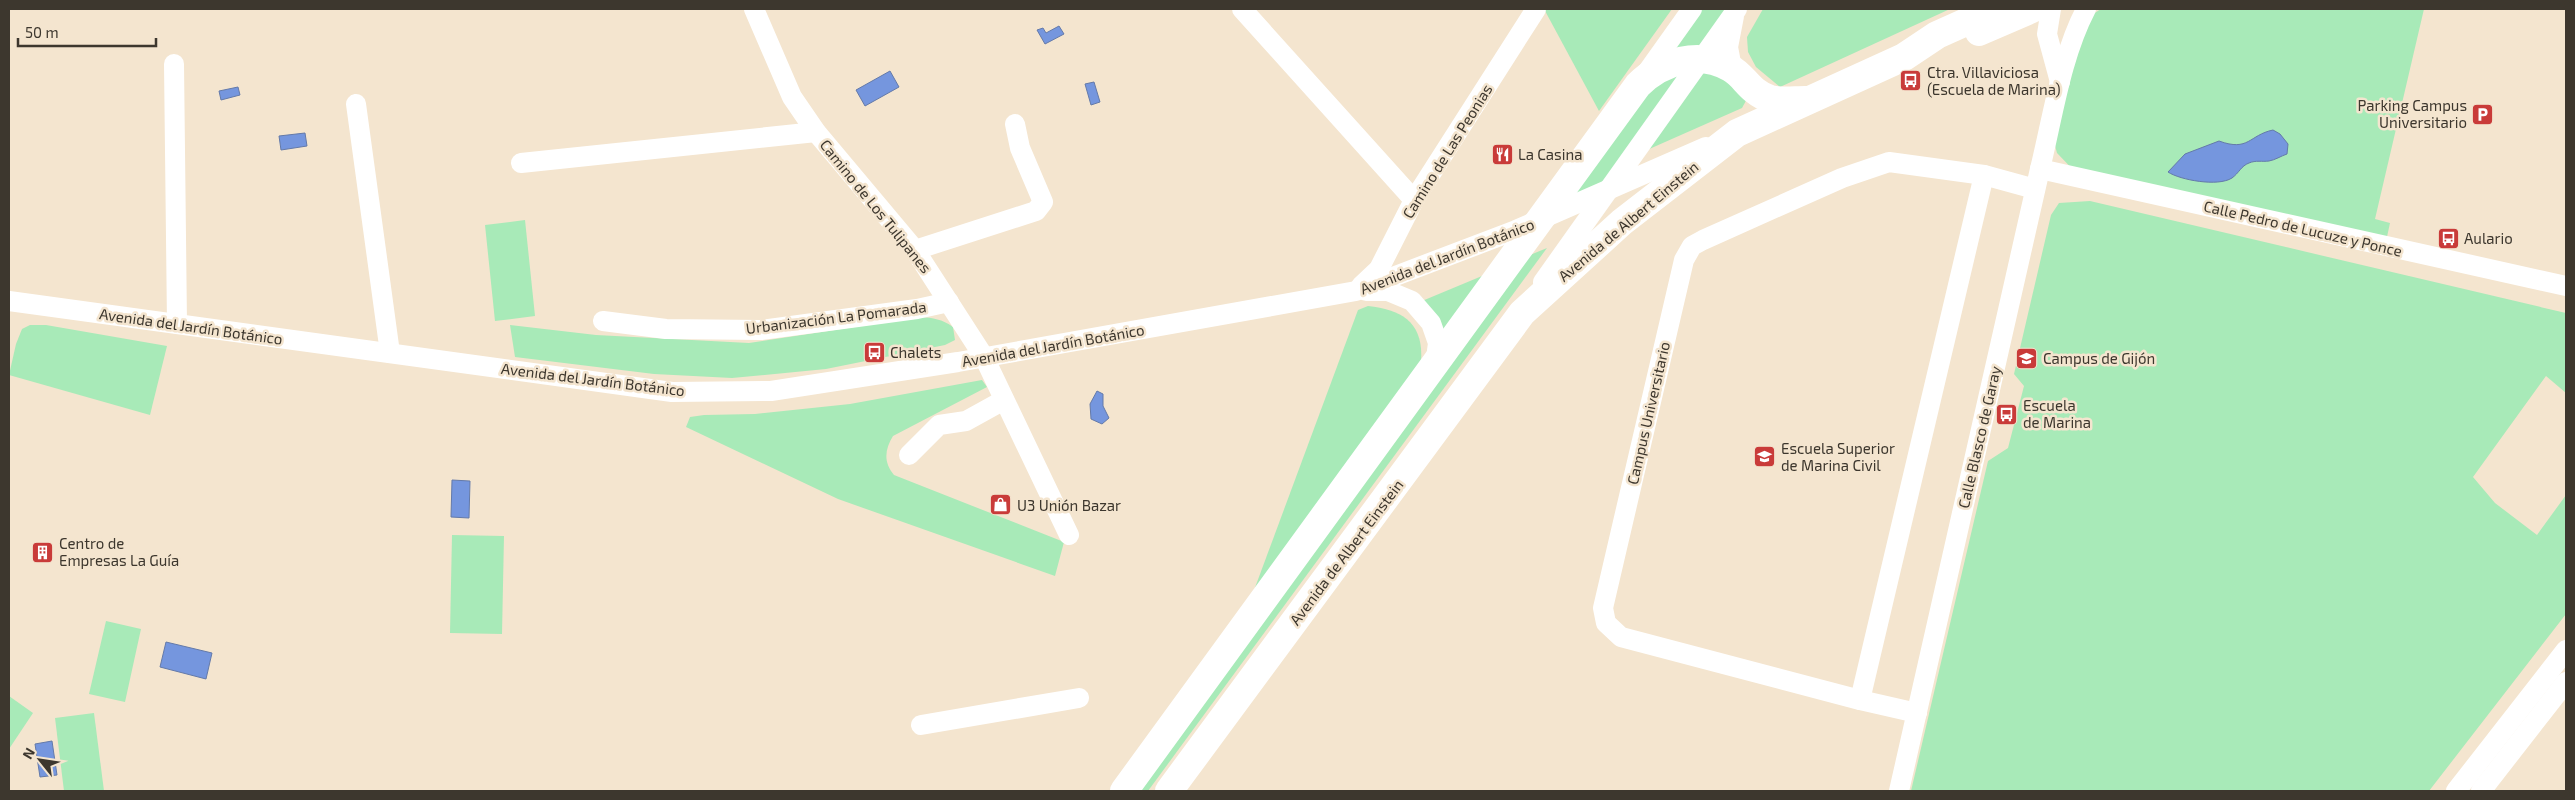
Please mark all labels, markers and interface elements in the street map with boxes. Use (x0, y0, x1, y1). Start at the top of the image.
scale bar (18, 15, 155, 47)
text: 50 m (25, 23, 59, 41)
place label: Ctra. Villaviciosa (Escuela de Marina) (1927, 63, 2061, 98)
bus stop icon: Ctra. Villaviciosa (Escuela de Marina) (1899, 69, 1923, 93)
street label: Camino de Las Peonias (1398, 81, 1496, 221)
place label: Parking Campus Universitario (2357, 96, 2467, 131)
parking icon: Parking Campus Universitario (2471, 102, 2495, 126)
street label: Camino de Los Tulipanes (817, 136, 935, 276)
restaurant icon: La Casina (1490, 142, 1514, 166)
place label: La Casina (1518, 145, 1582, 163)
street label: Avenida de Albert Einstein (1554, 157, 1702, 285)
street label: Calle Pedro de Lucuze y Ponce (2202, 196, 2404, 260)
street label: Avenida del Jardín Botánico (1357, 214, 1537, 298)
bus stop icon: Aulario (2436, 226, 2460, 250)
place label: Aulario (2464, 229, 2513, 247)
street label: Urbanización La Pomarada (745, 297, 927, 337)
street label: Avenida del Jardín Botánico (98, 304, 284, 348)
street label: Avenida del Jardín Botánico (960, 320, 1146, 370)
bus stop icon: Chalets (862, 340, 886, 364)
street label: Campus Universitario (1623, 340, 1673, 486)
place label: Chalets (890, 343, 941, 361)
school or university icon: Campus de Gijón (2015, 346, 2039, 370)
place label: Campus de Gijón (2043, 349, 2155, 368)
street label: Avenida del Jardín Botánico (500, 359, 686, 399)
street label: Calle Blasco de Garay (1954, 364, 2004, 510)
place label: Escuela de Marina (2023, 396, 2091, 431)
bus stop icon: Escuela de Marina (1995, 402, 2019, 426)
place label: Escuela Superior de Marina Civil (1781, 439, 1895, 474)
school or university icon: Escuela Superior de Marina Civil (1753, 445, 1777, 469)
street label: Avenida de Albert Einstein (1285, 476, 1407, 628)
shop icon: U3 Unión Bazar (989, 493, 1013, 517)
place label: U3 Unión Bazar (1017, 496, 1121, 514)
place label: Centro de Empresas La Guía (59, 534, 179, 569)
building icon: Centro de Empresas La Guía (31, 540, 55, 564)
north arrow (15, 735, 65, 785)
text: N (18, 745, 38, 762)

